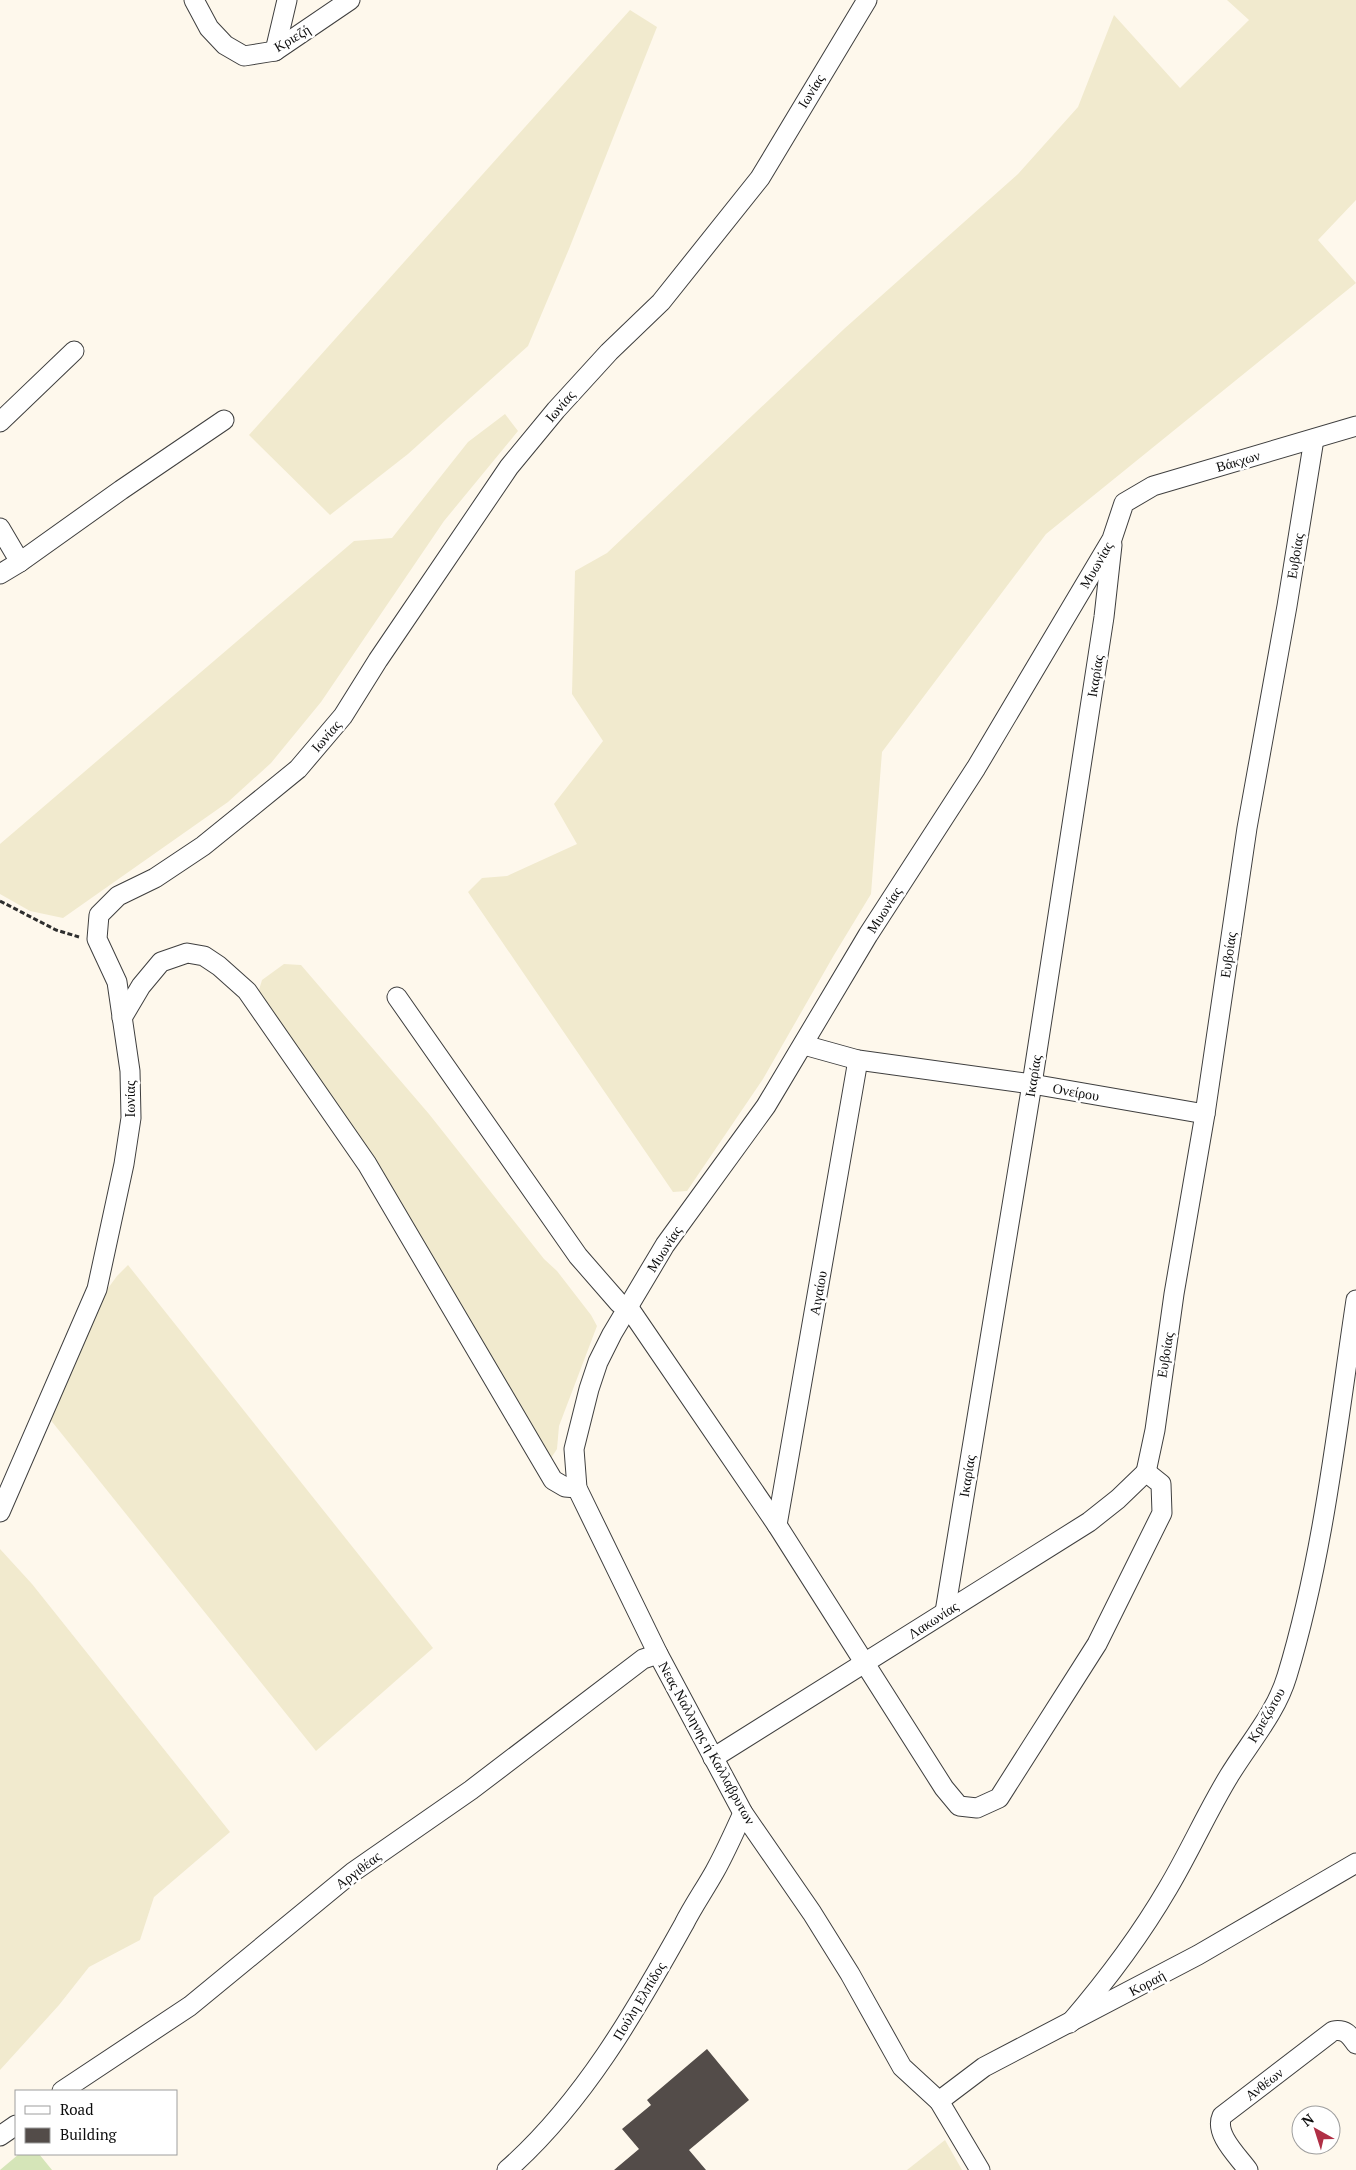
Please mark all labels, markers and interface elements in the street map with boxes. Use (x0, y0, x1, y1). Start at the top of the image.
street label: Κριεζή (270, 19, 313, 56)
street label: Ιωνίας (793, 70, 829, 111)
street label: Ιωνίας (540, 385, 579, 426)
street label: Βάκχων (1214, 445, 1262, 476)
street label: Ευβοίας (1282, 531, 1308, 580)
street label: Μυωνίας (1074, 537, 1117, 592)
street label: Ικαρίας (1082, 653, 1107, 698)
street label: Ιωνίας (306, 715, 345, 756)
street label: Μυωνίας (862, 883, 906, 937)
street label: Ευβοίας (1215, 930, 1240, 979)
street label: Ικαρίας (1020, 1053, 1045, 1098)
street label: Ονείρου (1051, 1078, 1101, 1105)
street label: Ιωνίας (120, 1080, 139, 1117)
street label: Μυωνίας (642, 1222, 686, 1276)
street label: Αιγαίου (804, 1269, 831, 1317)
street label: Ευβοίας (1152, 1330, 1178, 1379)
street label: Ικαρίας (954, 1453, 979, 1498)
street label: Λακωνίας (904, 1596, 962, 1643)
street label: Νεας Nαλληνης ή Καλλαβρυτων (655, 1658, 760, 1828)
street label: Κριεζώτου (1242, 1684, 1289, 1746)
street label: Αργιθέας (331, 1846, 385, 1893)
street label: Πούλη Ελπίδος (608, 1958, 670, 2043)
street label: Κοραή (1125, 1965, 1168, 2000)
street label: Ανθέων (1241, 2063, 1287, 2104)
legend (15, 2090, 178, 2155)
text: Road (60, 2099, 93, 2119)
north arrow (1291, 2105, 1341, 2155)
text: N (1297, 2109, 1318, 2130)
text: Building (60, 2124, 118, 2144)

